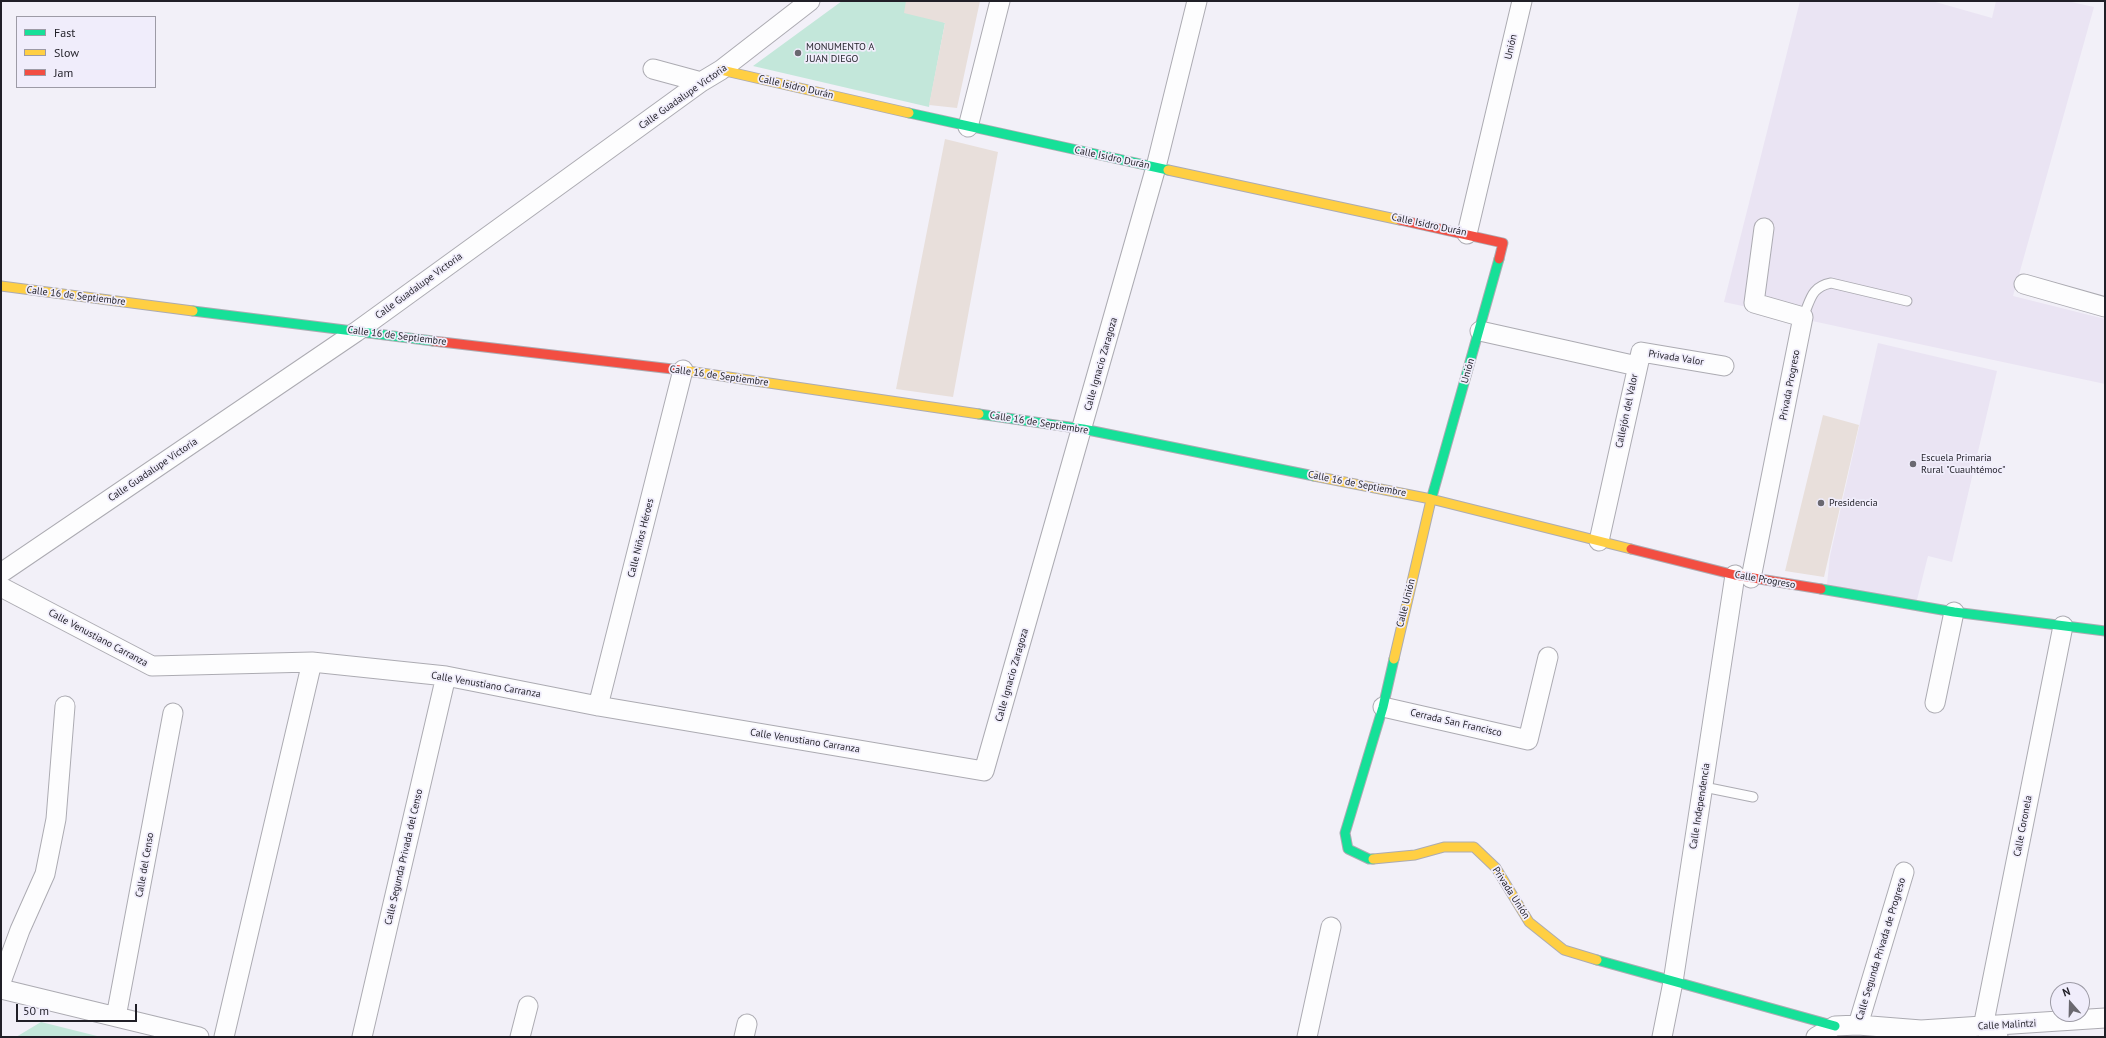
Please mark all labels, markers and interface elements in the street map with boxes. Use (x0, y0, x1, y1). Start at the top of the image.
legend (16, 16, 156, 88)
text: Fast (54, 25, 75, 40)
street label: Unión (1502, 33, 1520, 61)
place label: MONUMENTO A JUAN DIEGO (806, 41, 874, 64)
text: Slow (54, 45, 79, 60)
marker: MONUMENTO A JUAN DIEGO (793, 48, 803, 58)
street label: Calle Guadalupe Victoria (637, 62, 729, 132)
text: Jam (54, 65, 73, 80)
street label: Calle Isidro Durán (757, 73, 835, 101)
street label: Calle Isidro Durán (1073, 144, 1151, 172)
street label: Calle Isidro Durán (1390, 211, 1468, 239)
street label: Calle Guadalupe Victoria (373, 250, 465, 322)
street label: Calle 16 de Septiembre (26, 284, 126, 308)
street label: Calle Ignacio Zaragoza (1082, 316, 1120, 412)
street label: Calle 16 de Septiembre (347, 324, 447, 348)
street label: Privada Valor (1647, 348, 1705, 368)
street label: Privada Progreso (1777, 349, 1803, 421)
street label: Unión (1459, 357, 1477, 385)
street label: Calle 16 de Septiembre (669, 363, 769, 389)
street label: Callejón del Valor (1613, 373, 1641, 449)
street label: Calle 16 de Septiembre (989, 409, 1089, 437)
street label: Calle Guadalupe Victoria (106, 436, 200, 504)
place label: Escuela Primaria Rural "Cuauhtémoc" (1921, 452, 2005, 476)
marker: Escuela Primaria Rural "Cuauhtémoc" (1908, 459, 1918, 469)
street label: Calle 16 de Septiembre (1307, 469, 1407, 499)
street label: Calle Niños Héroes (625, 497, 657, 579)
place label: Presidencia (1829, 497, 1878, 509)
marker: Presidencia (1816, 498, 1826, 508)
street label: Calle Progreso (1734, 569, 1796, 591)
street label: Calle Unión (1394, 577, 1418, 629)
street label: Calle Venustiano Carranza (46, 607, 150, 669)
street label: Calle Ignacio Zaragoza (993, 627, 1031, 723)
street label: Calle Venustiano Carranza (430, 669, 542, 701)
street label: Cerrada San Francisco (1409, 707, 1503, 739)
street label: Calle Venustiano Carranza (749, 726, 861, 756)
street label: Calle Independencia (1687, 762, 1713, 850)
street label: Calle Segunda Privada del Censo (382, 788, 426, 926)
street label: Calle Coronela (2011, 794, 2035, 858)
street label: Calle del Censo (133, 832, 157, 898)
street label: Privada Unión (1490, 865, 1532, 921)
street label: Calle Segunda Privada de Progreso (1854, 876, 1908, 1022)
north arrow (2050, 982, 2090, 1022)
text: N (2060, 984, 2072, 999)
scale bar (18, 996, 139, 1022)
text: 50 m (23, 1003, 49, 1018)
street label: Calle Malintzi (1977, 1017, 2037, 1033)

